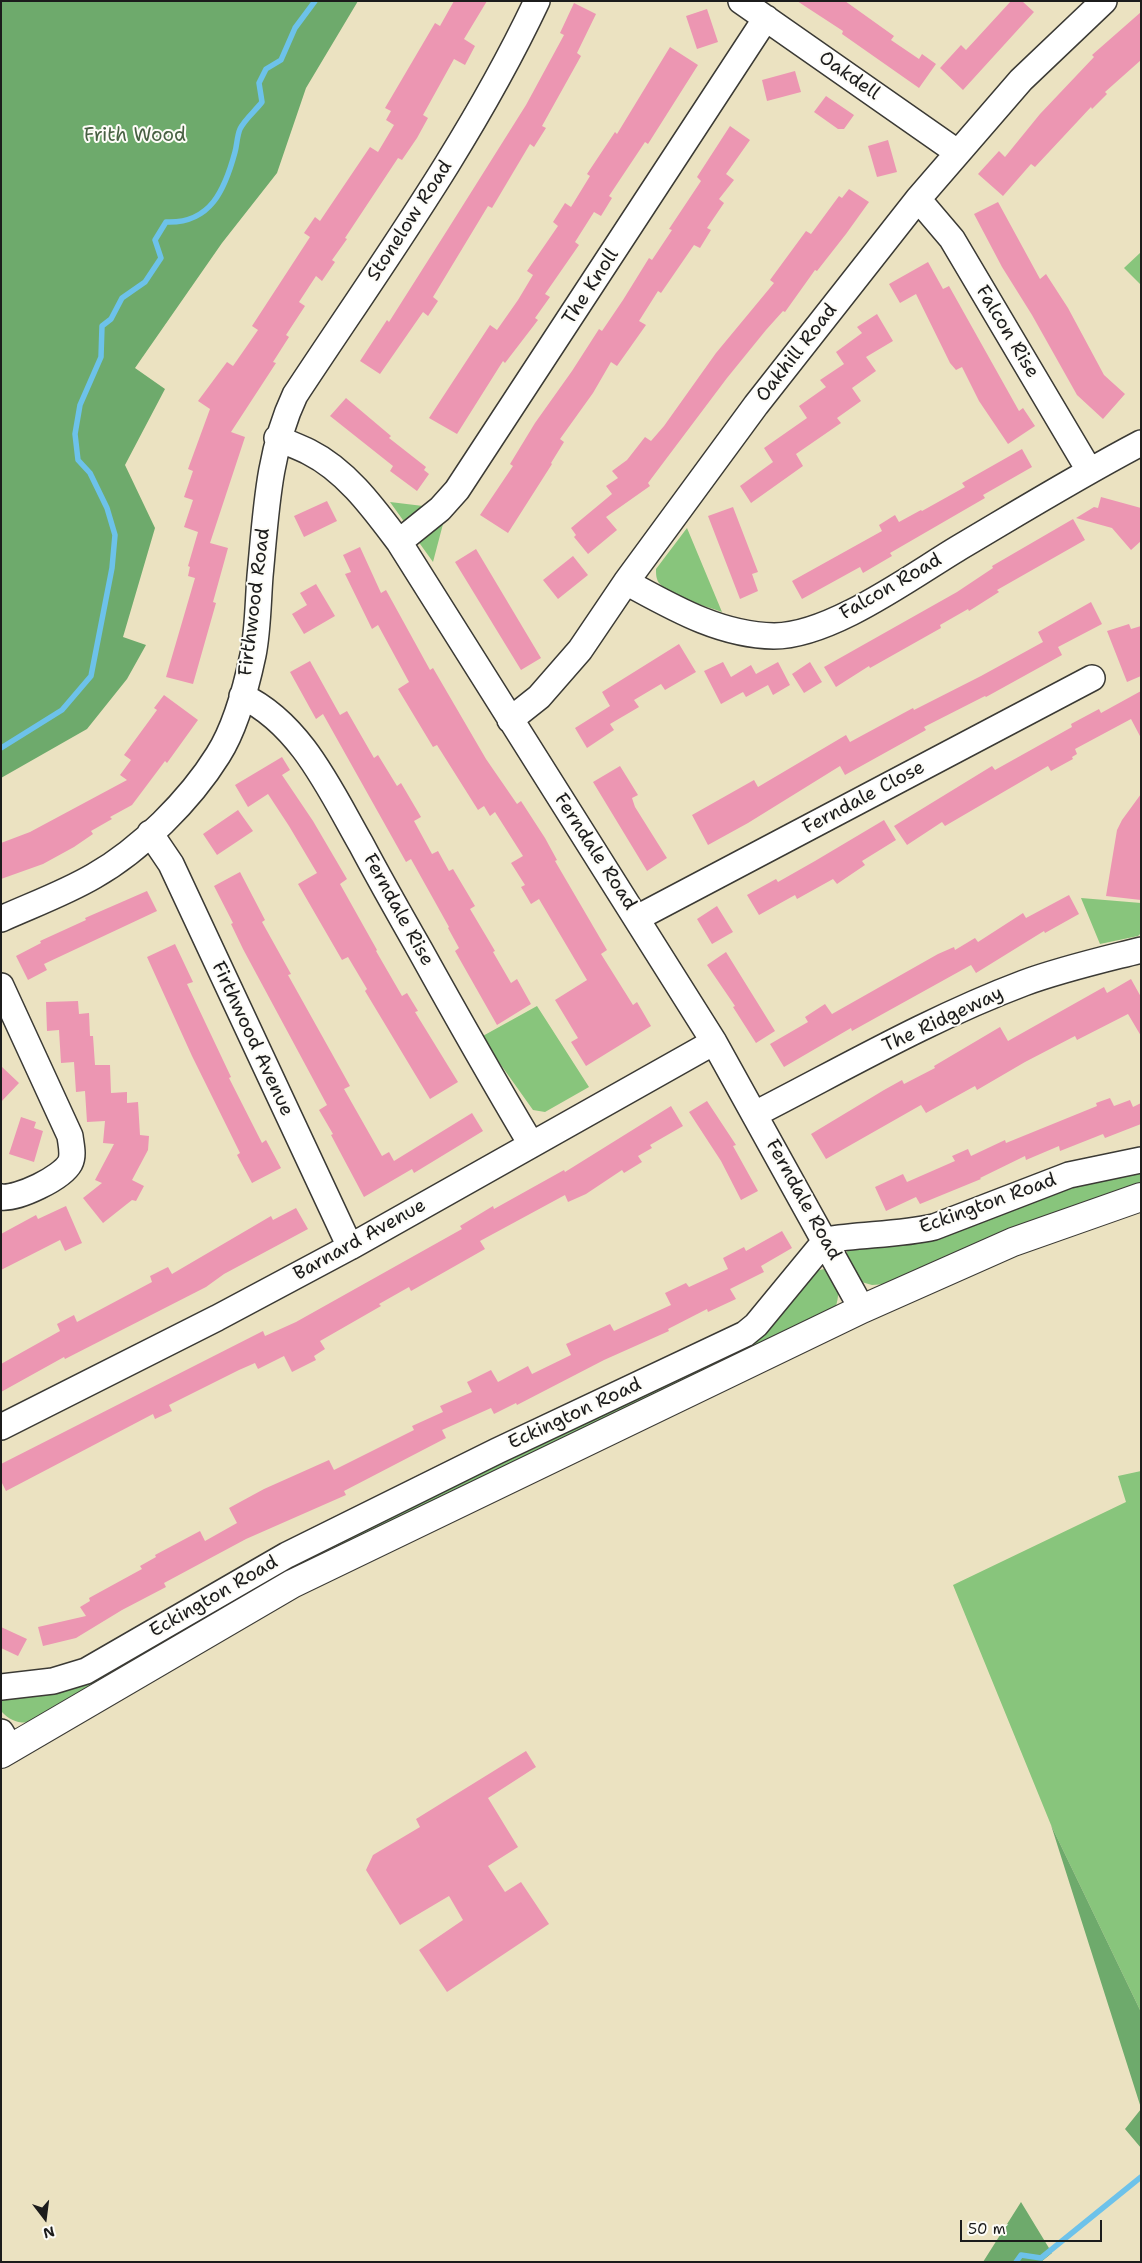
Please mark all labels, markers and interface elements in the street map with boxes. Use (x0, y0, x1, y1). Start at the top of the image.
street label: Oakdell (814, 47, 884, 105)
park label: Frith Wood (84, 125, 186, 147)
street label: Stonelow Road (363, 156, 457, 286)
street label: The Knoll (558, 245, 624, 329)
street label: Falcon Rise (971, 282, 1043, 382)
street label: Oakhill Road (752, 299, 842, 407)
street label: Firthwood Road (235, 527, 275, 677)
street label: Falcon Road (836, 549, 946, 625)
street label: Ferndale Close (799, 756, 929, 840)
street label: Ferndale Road (549, 789, 641, 915)
street label: Ferndale Rise (358, 850, 438, 970)
street label: Firthwood Avenue (206, 958, 298, 1120)
street label: The Ridgeway (879, 982, 1007, 1058)
street label: Ferndale Road (760, 1136, 846, 1264)
street label: Eckington Road (916, 1169, 1060, 1239)
street label: Barnard Avenue (290, 1194, 430, 1286)
street label: Eckington Road (505, 1373, 645, 1455)
street label: Eckington Road (146, 1551, 282, 1643)
north arrow (20, 2193, 70, 2243)
scale bar (962, 2210, 1104, 2242)
text: 50 m (968, 2219, 1006, 2239)
text: N (41, 2222, 57, 2243)

